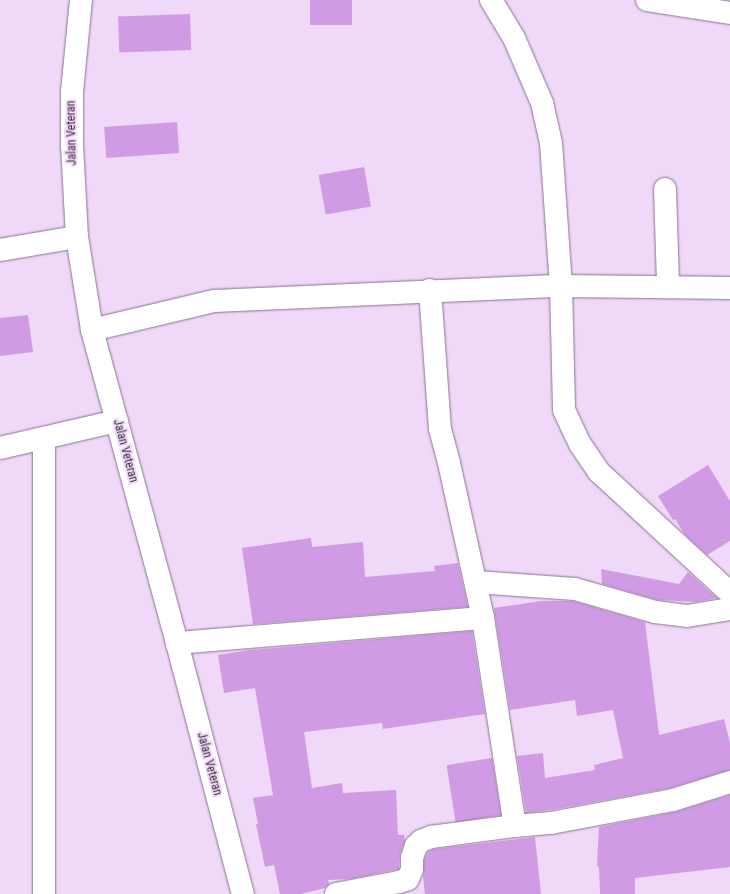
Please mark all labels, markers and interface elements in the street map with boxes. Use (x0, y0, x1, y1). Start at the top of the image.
street label: Jalan Veteran (64, 100, 80, 166)
street label: Jalan Veteran (110, 418, 140, 484)
street label: Jalan Veteran (194, 731, 224, 797)

